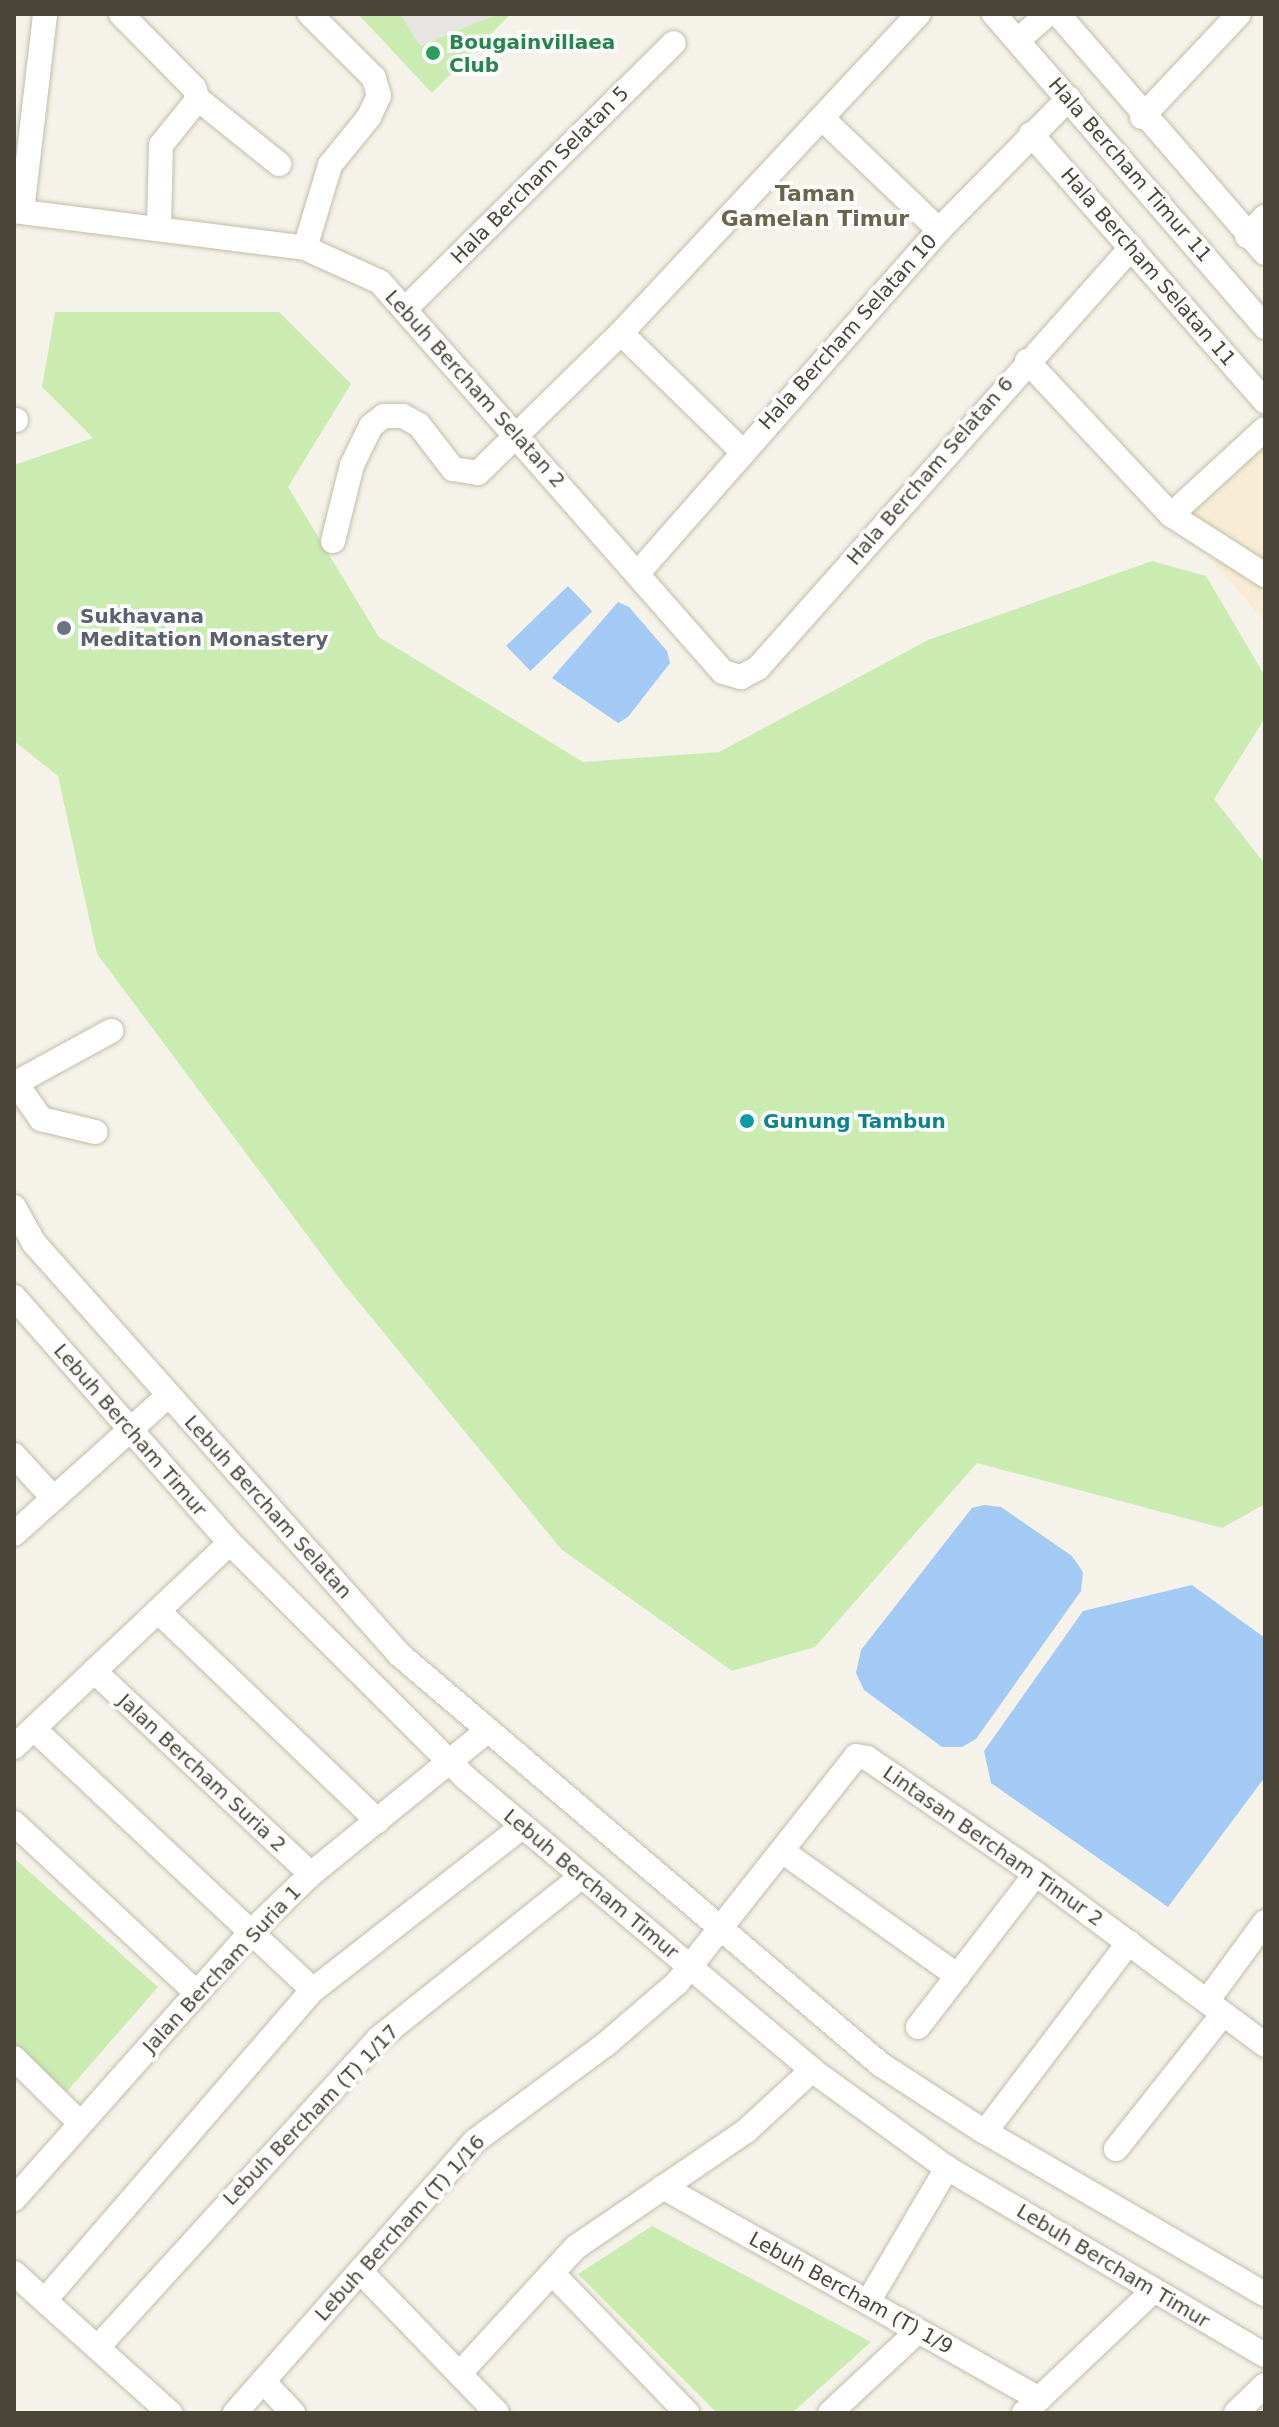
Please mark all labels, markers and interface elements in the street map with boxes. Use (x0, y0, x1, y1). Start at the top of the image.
place label: Bougainvillaea Club (449, 30, 615, 77)
marker: Bougainvillaea Club (424, 44, 442, 62)
street label: Hala Bercham Timur 11 (1043, 73, 1217, 267)
street label: Hala Bercham Selatan 5 (446, 81, 634, 269)
street label: Hala Bercham Selatan 11 (1055, 163, 1241, 371)
district label: Taman Gamelan Timur (721, 180, 909, 232)
street label: Hala Bercham Selatan 10 (754, 229, 942, 435)
street label: Lebuh Bercham Selatan 2 (380, 285, 570, 493)
street label: Hala Bercham Selatan 6 (842, 372, 1018, 570)
place label: Sukhavana Meditation Monastery (80, 604, 328, 651)
marker: Sukhavana Meditation Monastery (55, 619, 73, 637)
place label: Gunung Tambun (763, 1109, 946, 1133)
marker: Gunung Tambun (738, 1112, 756, 1130)
street label: Lebuh Bercham Timur (49, 1339, 211, 1521)
street label: Lebuh Bercham Selatan (179, 1410, 357, 1604)
street label: Jalan Bercham Suria 2 (113, 1689, 291, 1857)
street label: Lintasan Bercham Timur 2 (878, 1761, 1108, 1931)
street label: Lebuh Bercham Timur (499, 1804, 683, 1964)
street label: Jalan Bercham Suria 1 (138, 1880, 306, 2058)
street label: Lebuh Bercham (T) 1/17 (218, 2020, 404, 2210)
street label: Lebuh Bercham (T) 1/16 (310, 2130, 490, 2326)
street label: Lebuh Bercham Timur (1012, 2199, 1214, 2333)
street label: Lebuh Bercham (T) 1/9 (745, 2227, 957, 2359)

